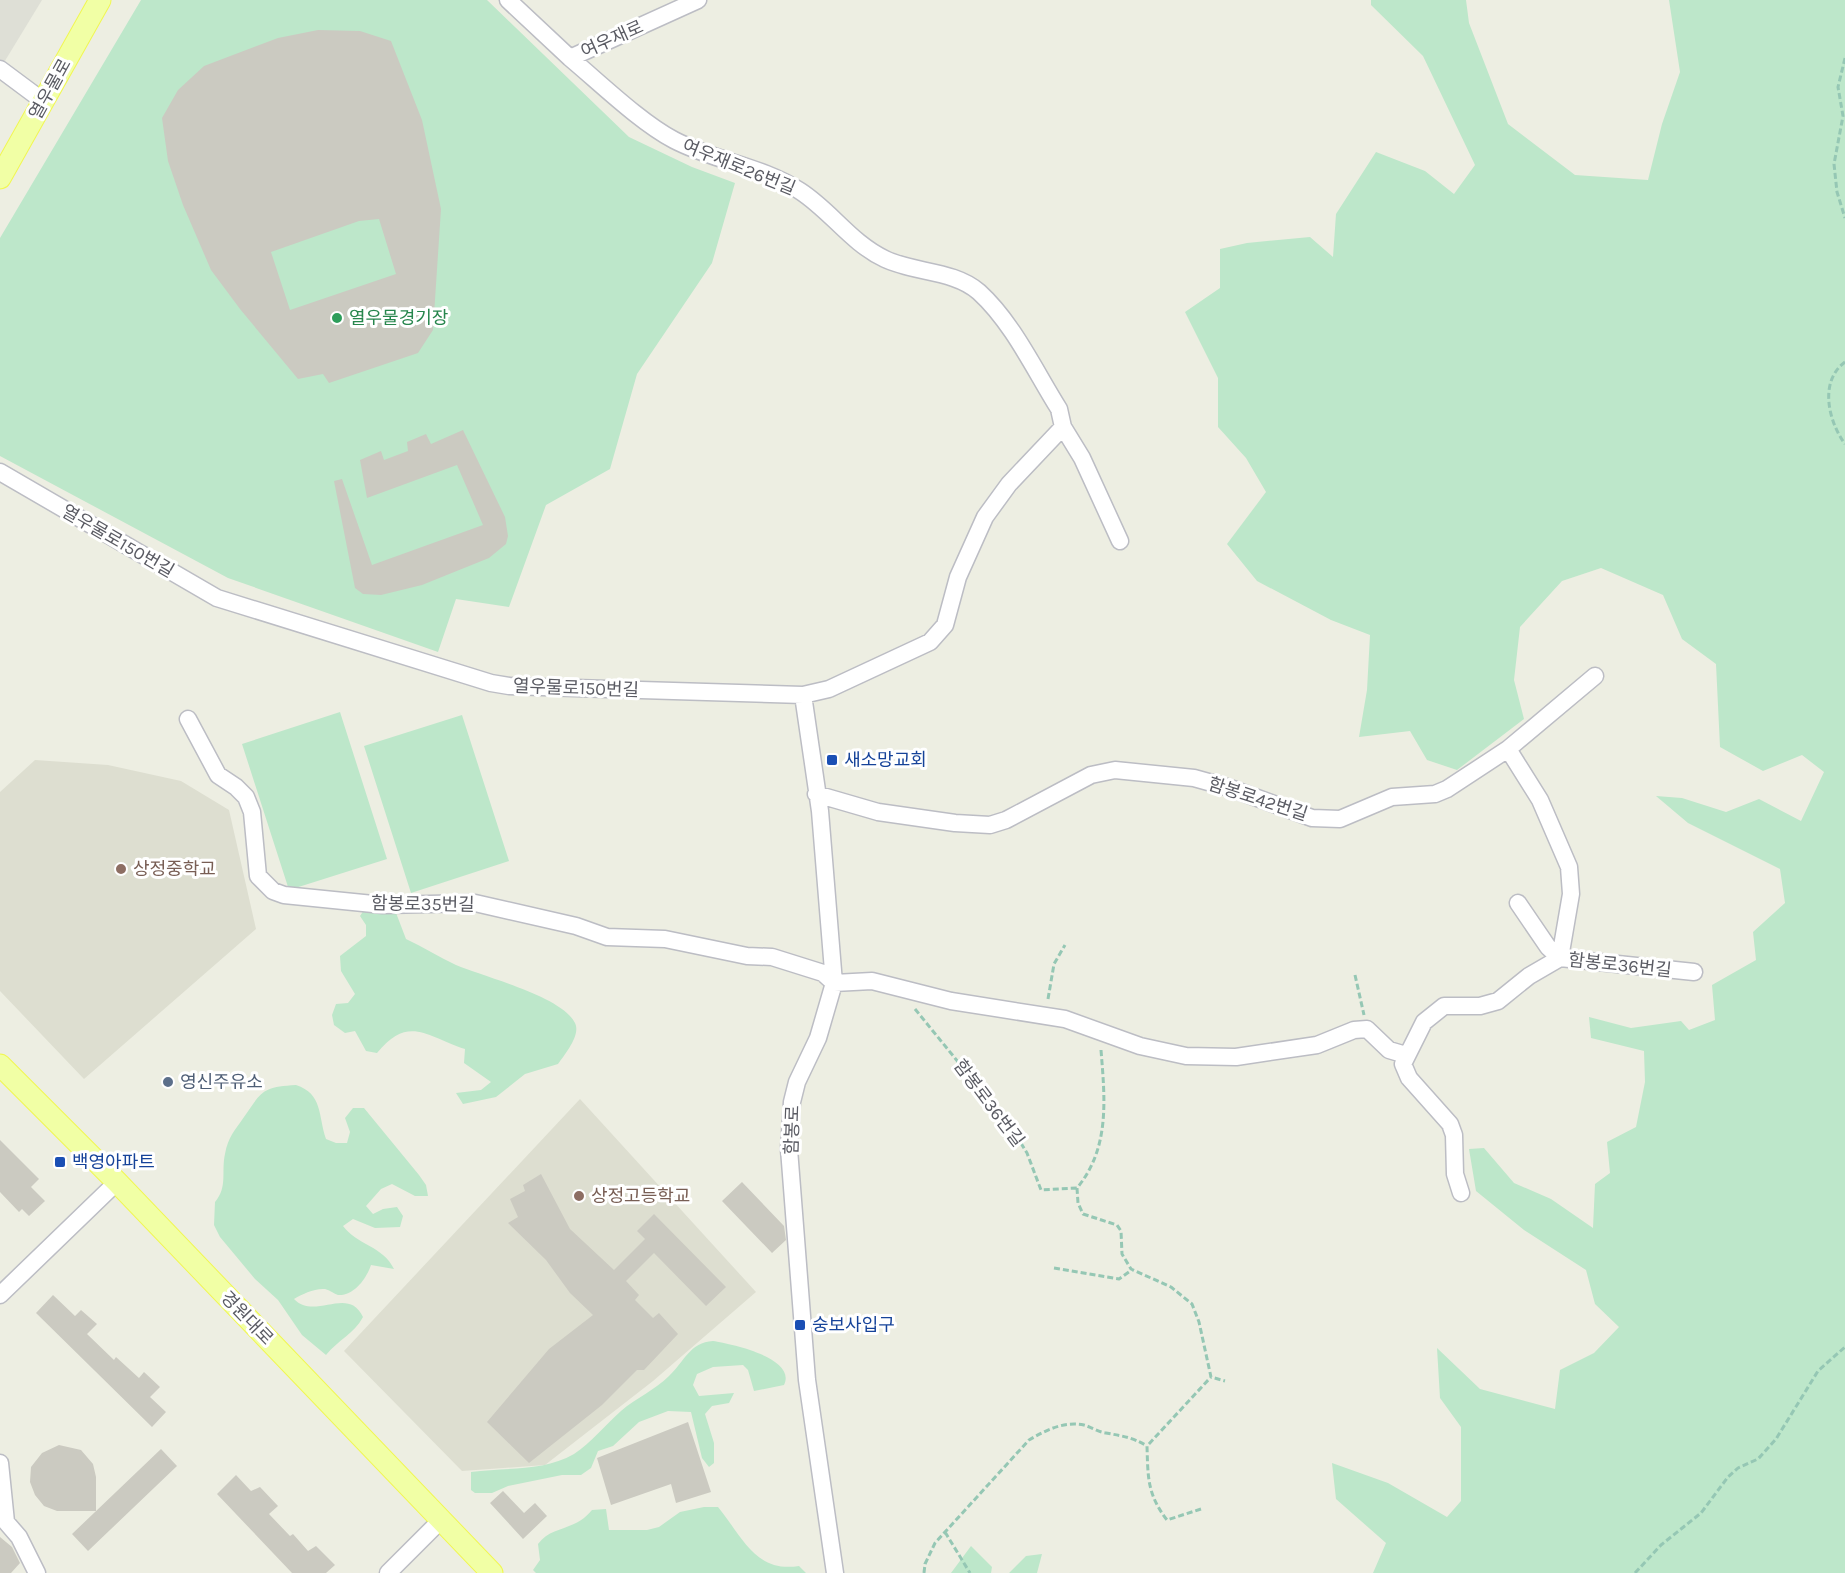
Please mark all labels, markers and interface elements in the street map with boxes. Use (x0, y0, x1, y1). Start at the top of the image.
street label: 여우재로 (577, 15, 647, 63)
street label: 열우물로 (24, 55, 76, 123)
street label: 여우재로26번길 (679, 134, 799, 200)
place label: 열우물경기장 (349, 307, 448, 329)
marker: 열우물경기장 (330, 311, 344, 325)
street label: 열우물로150번길 (58, 500, 178, 582)
street label: 열우물로150번길 (513, 675, 639, 701)
place label: 새소망교회 (844, 749, 927, 771)
marker: 새소망교회 (825, 753, 839, 767)
street label: 함봉로42번길 (1205, 773, 1311, 825)
place label: 상정중학교 (133, 858, 216, 880)
marker: 상정중학교 (114, 862, 128, 876)
street label: 함봉로35번길 (371, 892, 475, 916)
street label: 함봉로36번길 (1567, 949, 1673, 981)
street label: 함봉로36번길 (949, 1055, 1029, 1151)
place label: 영신주유소 (180, 1071, 263, 1093)
marker: 영신주유소 (161, 1075, 175, 1089)
street label: 함봉로 (780, 1105, 804, 1155)
place label: 백영아파트 (72, 1151, 155, 1173)
marker: 백영아파트 (53, 1155, 67, 1169)
place label: 상정고등학교 (591, 1185, 690, 1207)
marker: 상정고등학교 (572, 1189, 586, 1203)
street label: 경원대로 (216, 1287, 278, 1349)
place label: 숭보사입구 (812, 1314, 895, 1336)
marker: 숭보사입구 (793, 1318, 807, 1332)

